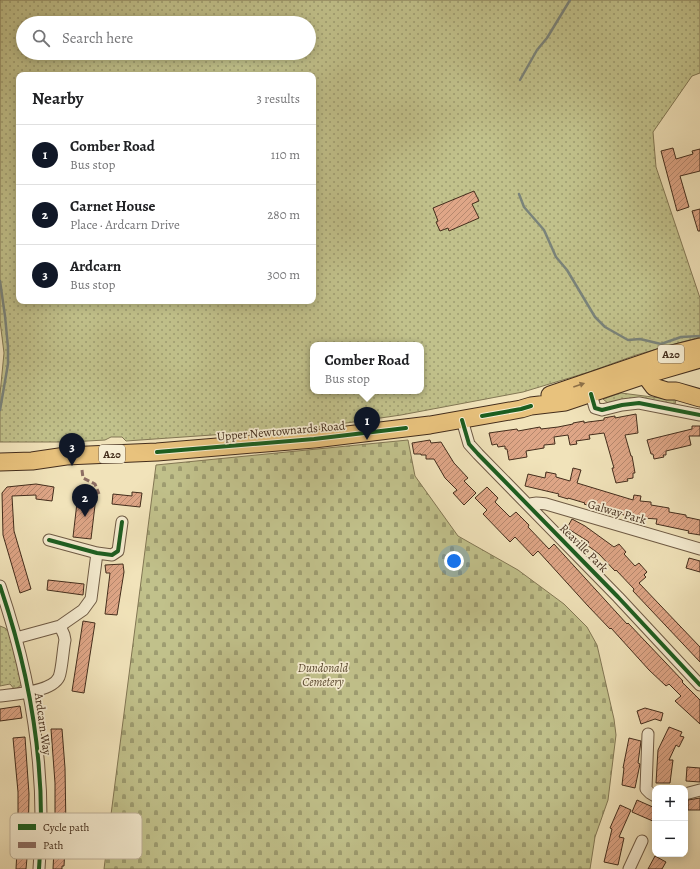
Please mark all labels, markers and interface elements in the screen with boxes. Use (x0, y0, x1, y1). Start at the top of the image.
search box (16, 16, 316, 60)
icon: search (30, 27, 52, 49)
text: Search here (62, 28, 133, 48)
text: Nearby (32, 87, 83, 110)
text: 3 results (256, 90, 300, 107)
text: Comber Road (70, 136, 155, 156)
text: 1 (43, 146, 47, 163)
text: 110 m (271, 146, 300, 163)
text: Bus stop (70, 156, 115, 173)
text: Carnet House (70, 196, 156, 216)
text: 2 (42, 206, 48, 223)
text: 280 m (267, 206, 300, 223)
text: Place · Ardcarn Drive (70, 216, 180, 233)
text: Ardcarn (70, 256, 121, 276)
text: 3 (42, 266, 48, 283)
text: 300 m (267, 266, 300, 283)
text: Bus stop (70, 276, 115, 293)
popup (310, 342, 424, 394)
road number: A20 (658, 345, 684, 363)
text: Comber Road (325, 350, 409, 370)
text: Bus stop (325, 370, 370, 387)
one-way arrow (573, 382, 585, 388)
pin: 1 (354, 407, 380, 440)
street label: Upper Newtownards Road (216, 417, 346, 445)
pin: 3 (59, 433, 85, 466)
road number: A20 (99, 445, 125, 463)
pin: 2 (72, 484, 98, 517)
street label: Galway Park (586, 496, 648, 528)
street label: Reaville Park (556, 520, 612, 576)
your location (444, 551, 464, 571)
park label: Dundonald Cemetery (298, 660, 349, 690)
street label: Ardcarn Way (31, 691, 55, 757)
map controls (652, 785, 688, 857)
button: + (652, 785, 688, 821)
legend (10, 813, 142, 859)
text: Cycle path (43, 820, 90, 835)
button: − (652, 821, 688, 857)
text: Path (43, 838, 64, 853)

